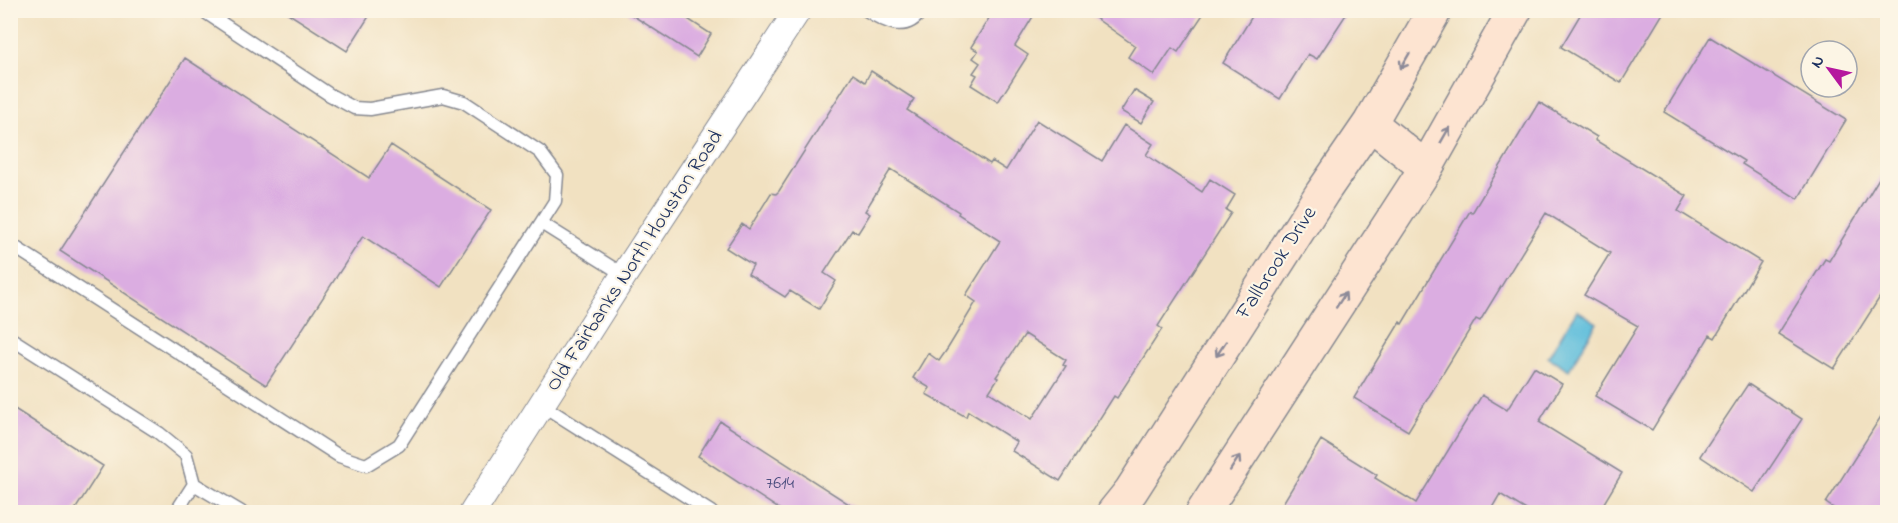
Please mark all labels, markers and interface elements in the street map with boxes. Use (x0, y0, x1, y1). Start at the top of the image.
north arrow (1799, 39, 1859, 99)
text: N (1805, 51, 1831, 73)
one-way arrow (1399, 52, 1411, 69)
street label: Old Fairbanks North Houston Road (539, 124, 731, 398)
one-way arrow (1439, 127, 1451, 144)
street label: Fallbrook Drive (1229, 200, 1325, 326)
one-way arrow (1335, 292, 1347, 309)
one-way arrow (1215, 341, 1228, 358)
one-way arrow (1229, 456, 1241, 472)
house number: 7614 (766, 471, 795, 497)

